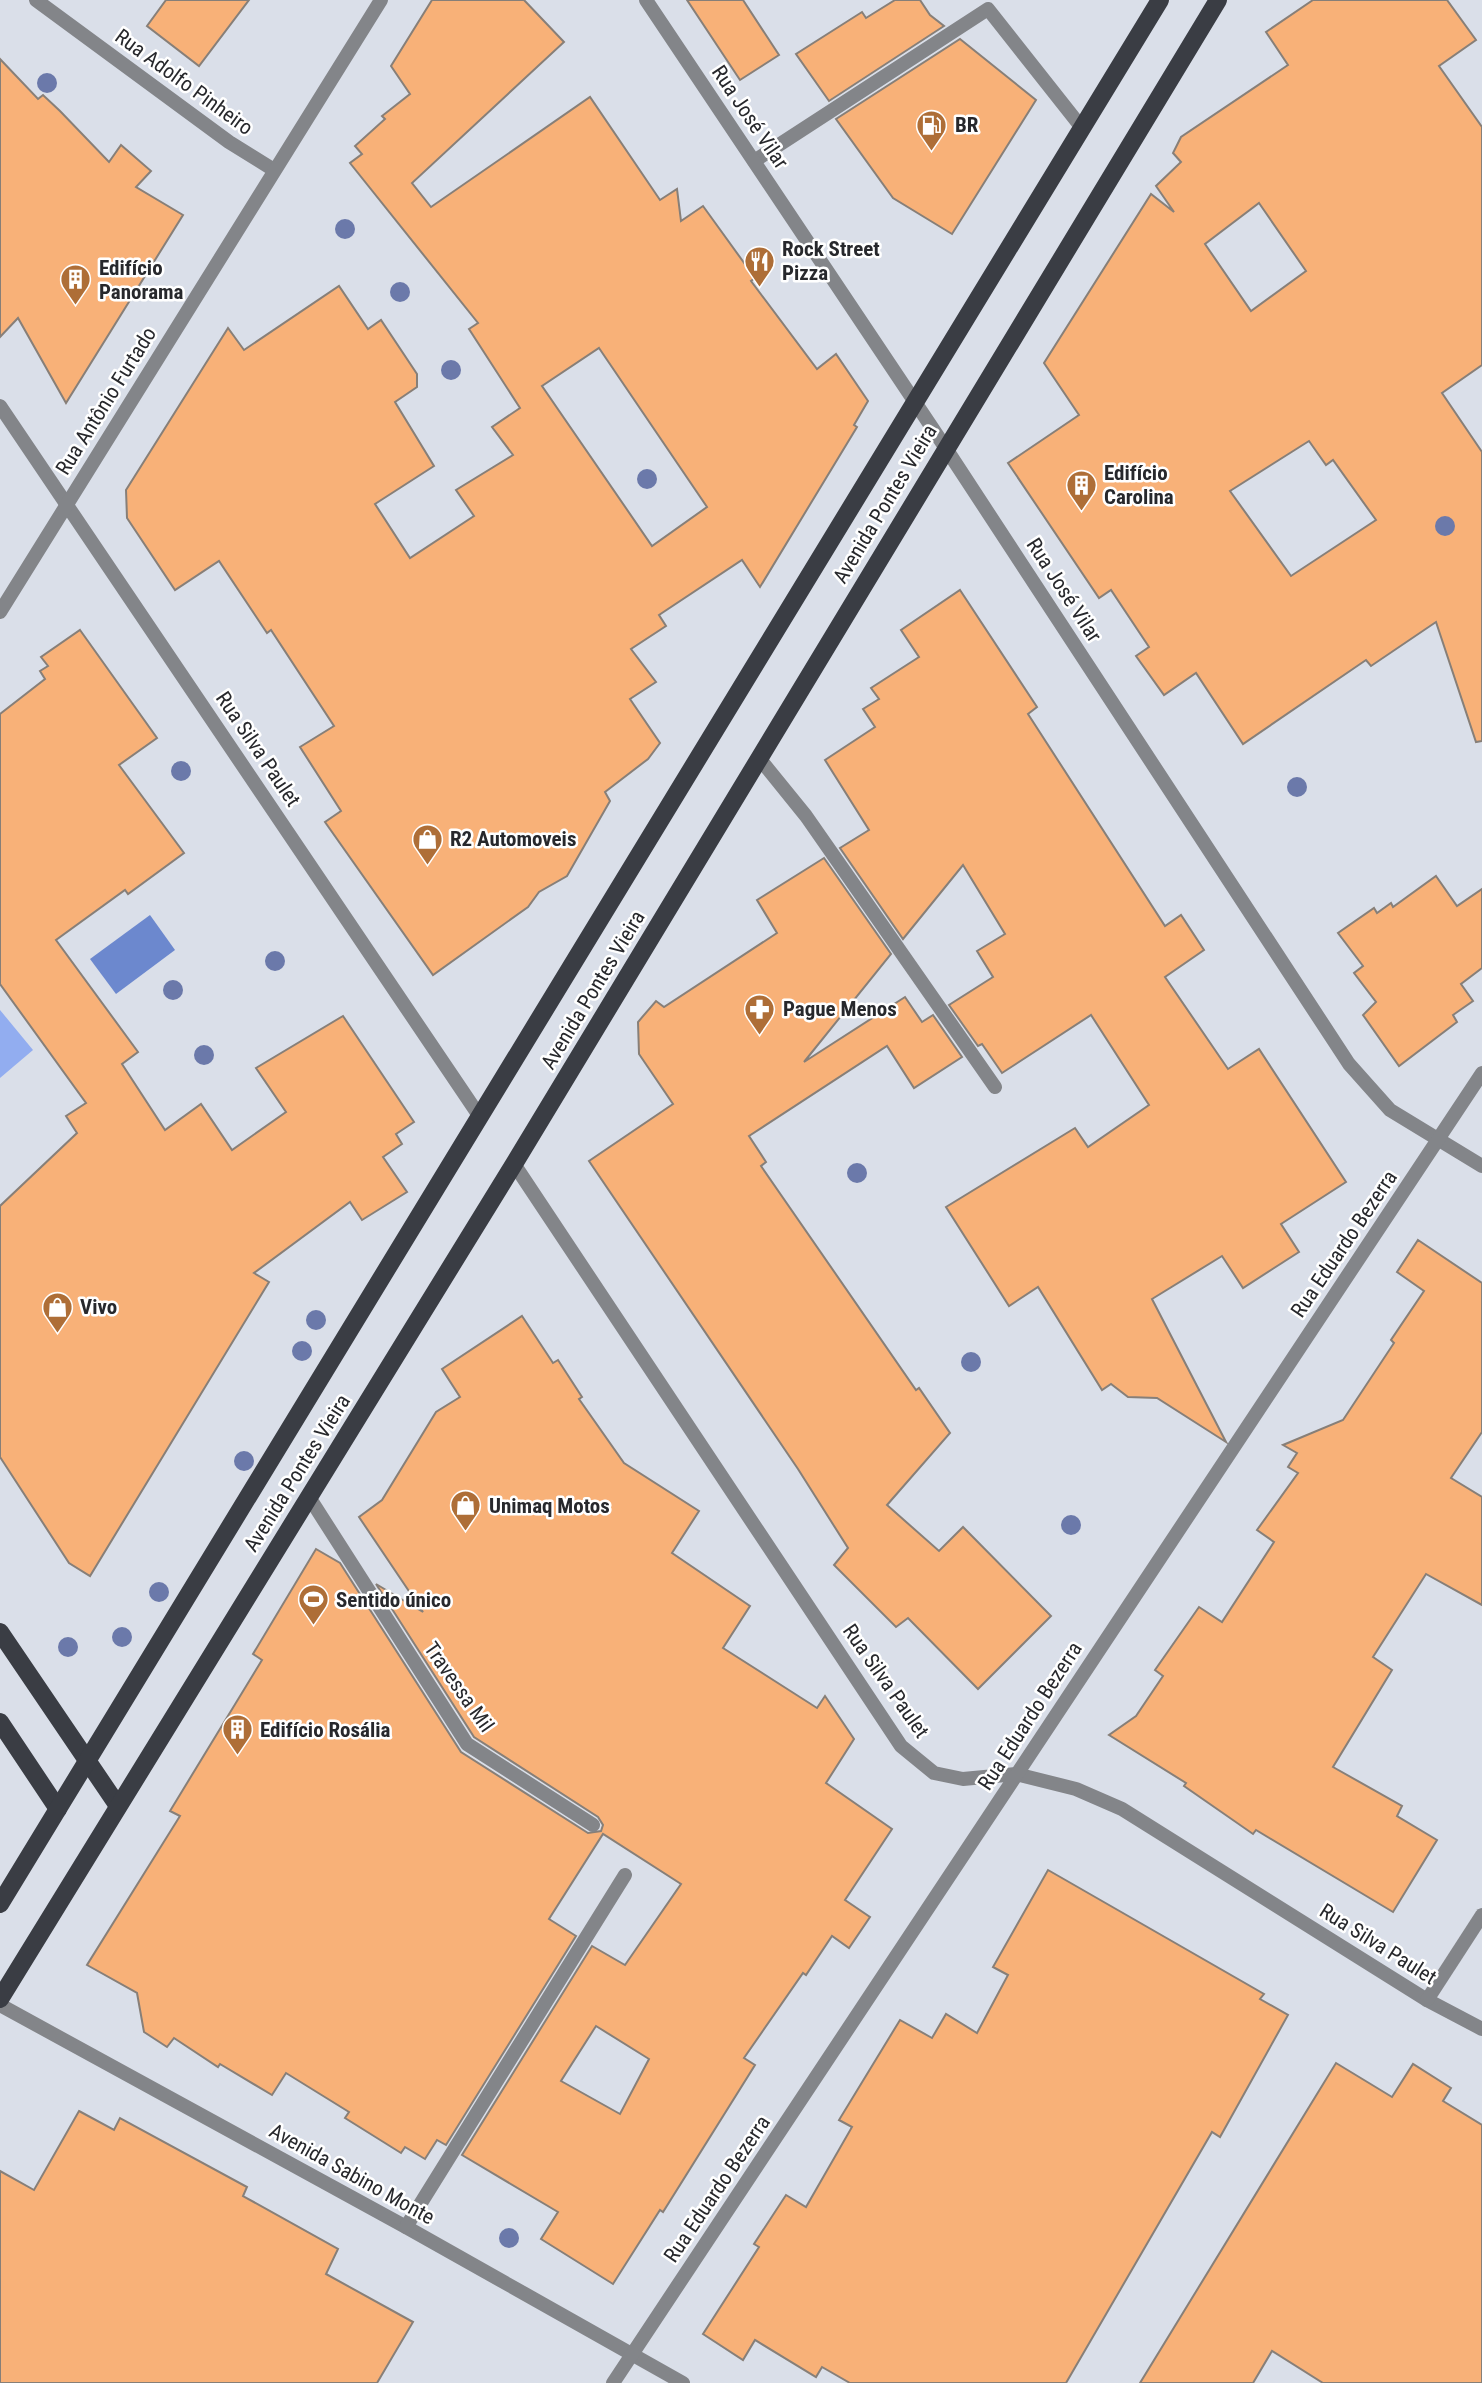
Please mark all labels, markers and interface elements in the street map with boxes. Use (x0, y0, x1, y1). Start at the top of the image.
street label: Rua Adolfo Pinheiro (111, 24, 257, 140)
street label: Rua José Vilar (707, 61, 793, 173)
fuel station icon: BR (915, 108, 949, 152)
place label: BR (955, 113, 979, 137)
place label: Rock Street Pizza (782, 237, 880, 285)
restaurant icon: Rock Street Pizza (742, 244, 776, 288)
place label: Edifício Panorama (99, 256, 184, 304)
building icon: Edifício Panorama (59, 263, 93, 307)
street label: Rua Antônio Furtado (51, 323, 161, 479)
street label: Avenida Pontes Vieira (828, 420, 942, 588)
place label: Edifício Carolina (1104, 461, 1174, 509)
building icon: Edifício Carolina (1064, 468, 1098, 512)
street label: Rua José Vilar (1022, 534, 1106, 646)
street label: Rua Silva Paulet (211, 687, 305, 811)
shop icon: R2 Automoveis (410, 822, 444, 866)
place label: R2 Automoveis (450, 827, 576, 851)
street label: Avenida Pontes Vieira (536, 906, 650, 1074)
pharmacy icon: Pague Menos (743, 992, 777, 1036)
place label: Pague Menos (783, 997, 897, 1021)
street label: Rua Eduardo Bezerra (1286, 1166, 1402, 1322)
shop icon: Vivo (40, 1290, 74, 1334)
place label: Vivo (80, 1295, 117, 1319)
street label: Avenida Pontes Vieira (239, 1390, 355, 1556)
shop icon: Unimaq Motos (449, 1489, 483, 1533)
place label: Unimaq Motos (489, 1494, 610, 1518)
sports icon: Sentido único (296, 1583, 330, 1627)
place label: Sentido único (336, 1588, 451, 1612)
street label: Rua Silva Paulet (838, 1620, 934, 1742)
street label: Travessa Mil (419, 1637, 499, 1737)
street label: Rua Eduardo Bezerra (973, 1637, 1087, 1795)
building icon: Edifício Rosália (220, 1713, 254, 1757)
place label: Edifício Rosália (260, 1718, 391, 1742)
street label: Rua Silva Paulet (1315, 1899, 1441, 1989)
street label: Rua Eduardo Bezerra (659, 2111, 775, 2267)
street label: Avenida Sabino Monte (265, 2119, 439, 2229)

